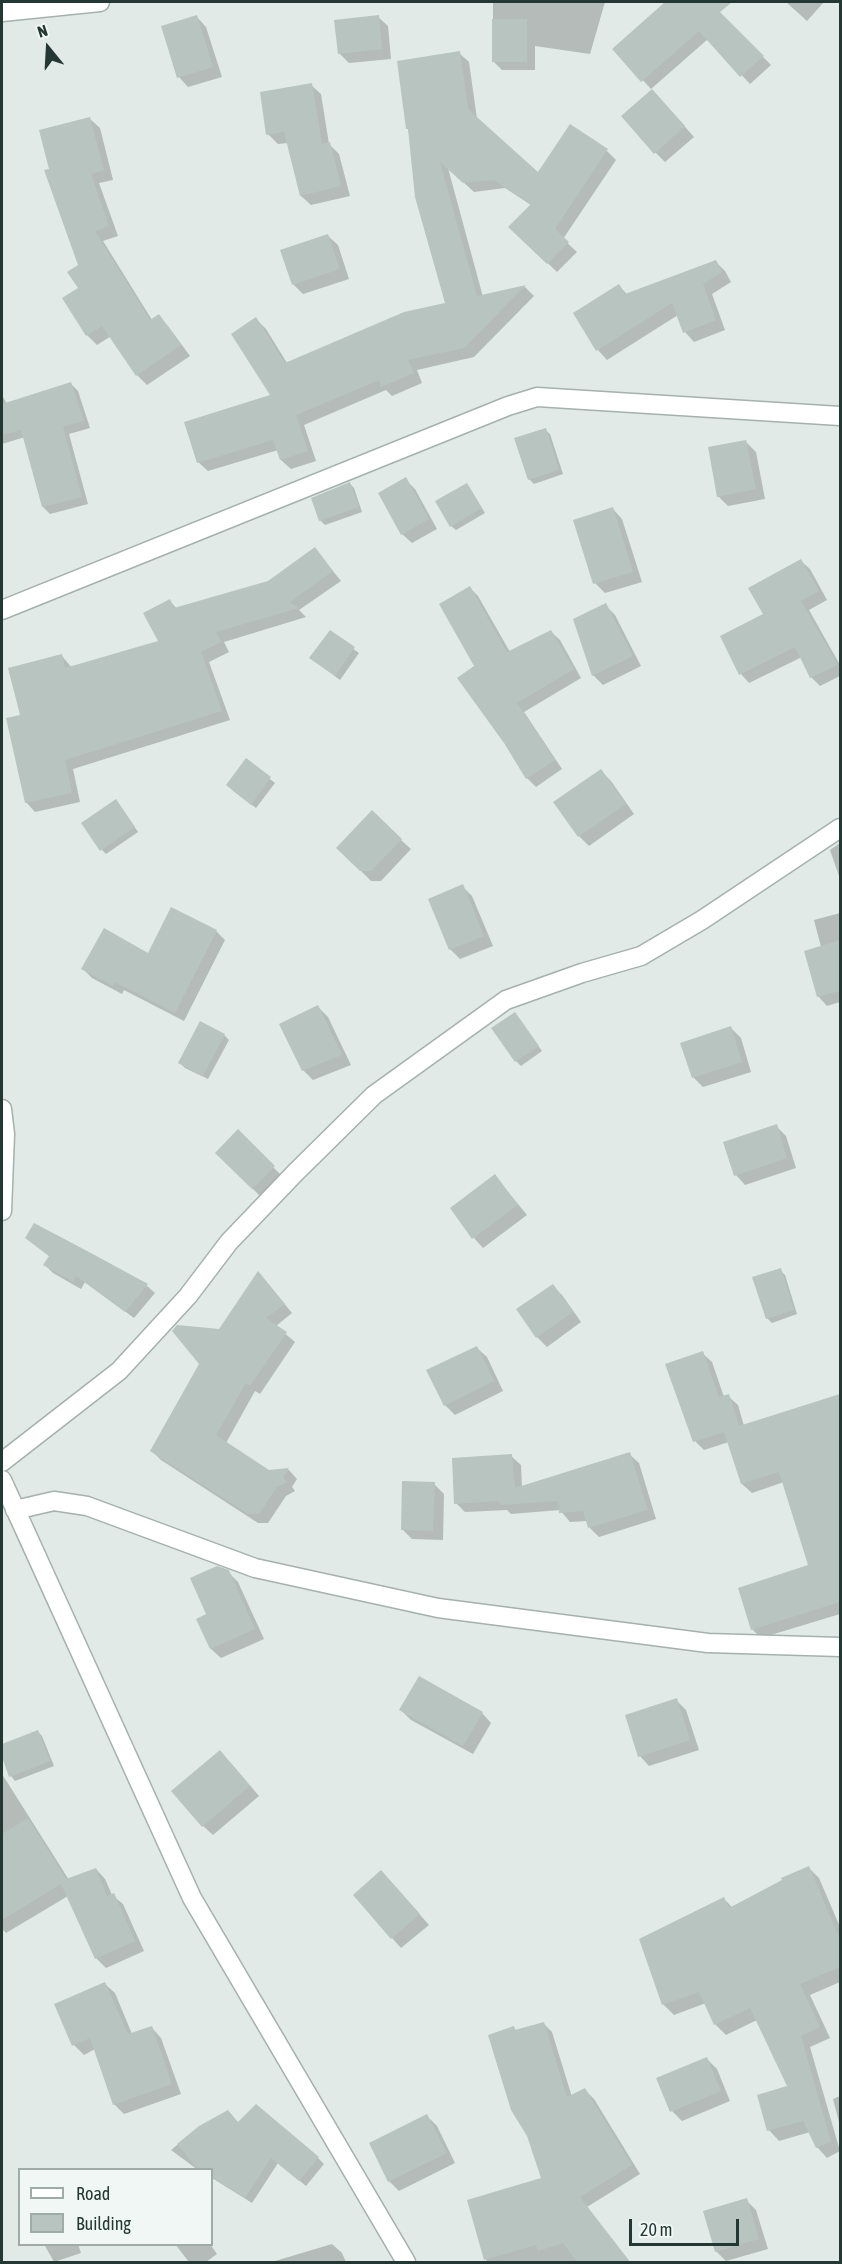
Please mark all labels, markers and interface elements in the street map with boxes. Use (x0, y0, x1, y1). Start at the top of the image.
north arrow (18, 18, 78, 78)
text: N (35, 21, 50, 41)
legend (18, 2168, 213, 2246)
text: Road (76, 2183, 110, 2204)
scale bar (632, 2207, 742, 2245)
text: Building (76, 2213, 131, 2234)
text: 20 m (640, 2219, 672, 2240)

